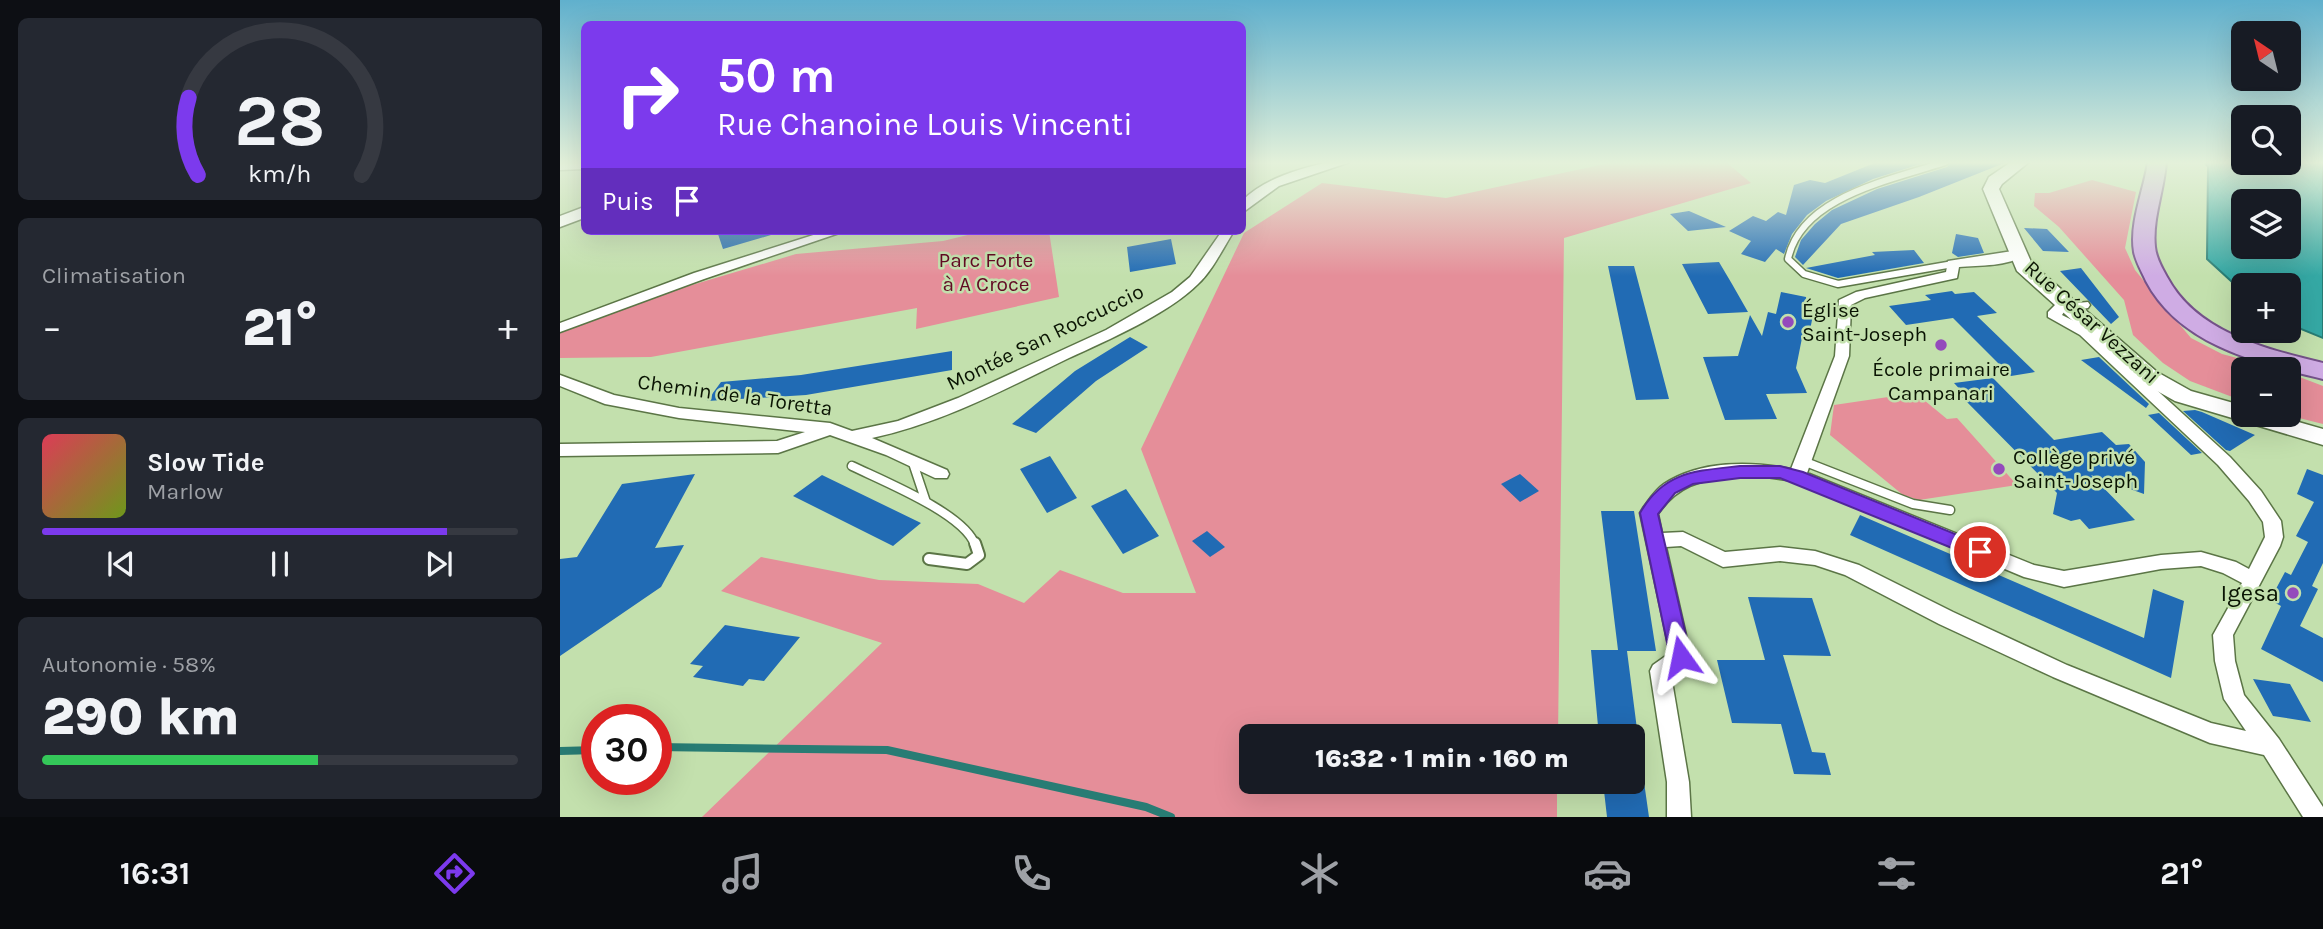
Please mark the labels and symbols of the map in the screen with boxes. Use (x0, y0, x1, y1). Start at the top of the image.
north arrow (2231, 21, 2301, 91)
park label: Parc Forte à A Croce (939, 248, 1033, 296)
street label: Rue César Vezzani (2020, 255, 2164, 389)
street label: Montée San Roccuccio (942, 279, 1148, 395)
place label: Église Saint-Joseph (1802, 298, 1927, 346)
marker: Église Saint-Joseph (1780, 314, 1796, 330)
marker: École primaire Campanari (1933, 337, 1949, 353)
place label: École primaire Campanari (1872, 357, 2010, 405)
street label: Chemin de la Toretta (636, 369, 834, 421)
place label: Collège privé Saint-Joseph (2013, 445, 2138, 493)
marker: Collège privé Saint-Joseph (1991, 461, 2007, 477)
pin (1950, 522, 2010, 582)
place label: Igesa (2221, 579, 2279, 607)
marker: Igesa (2285, 585, 2301, 601)
position arrow (1644, 620, 1718, 694)
speed limit sign: 30 (581, 704, 672, 795)

